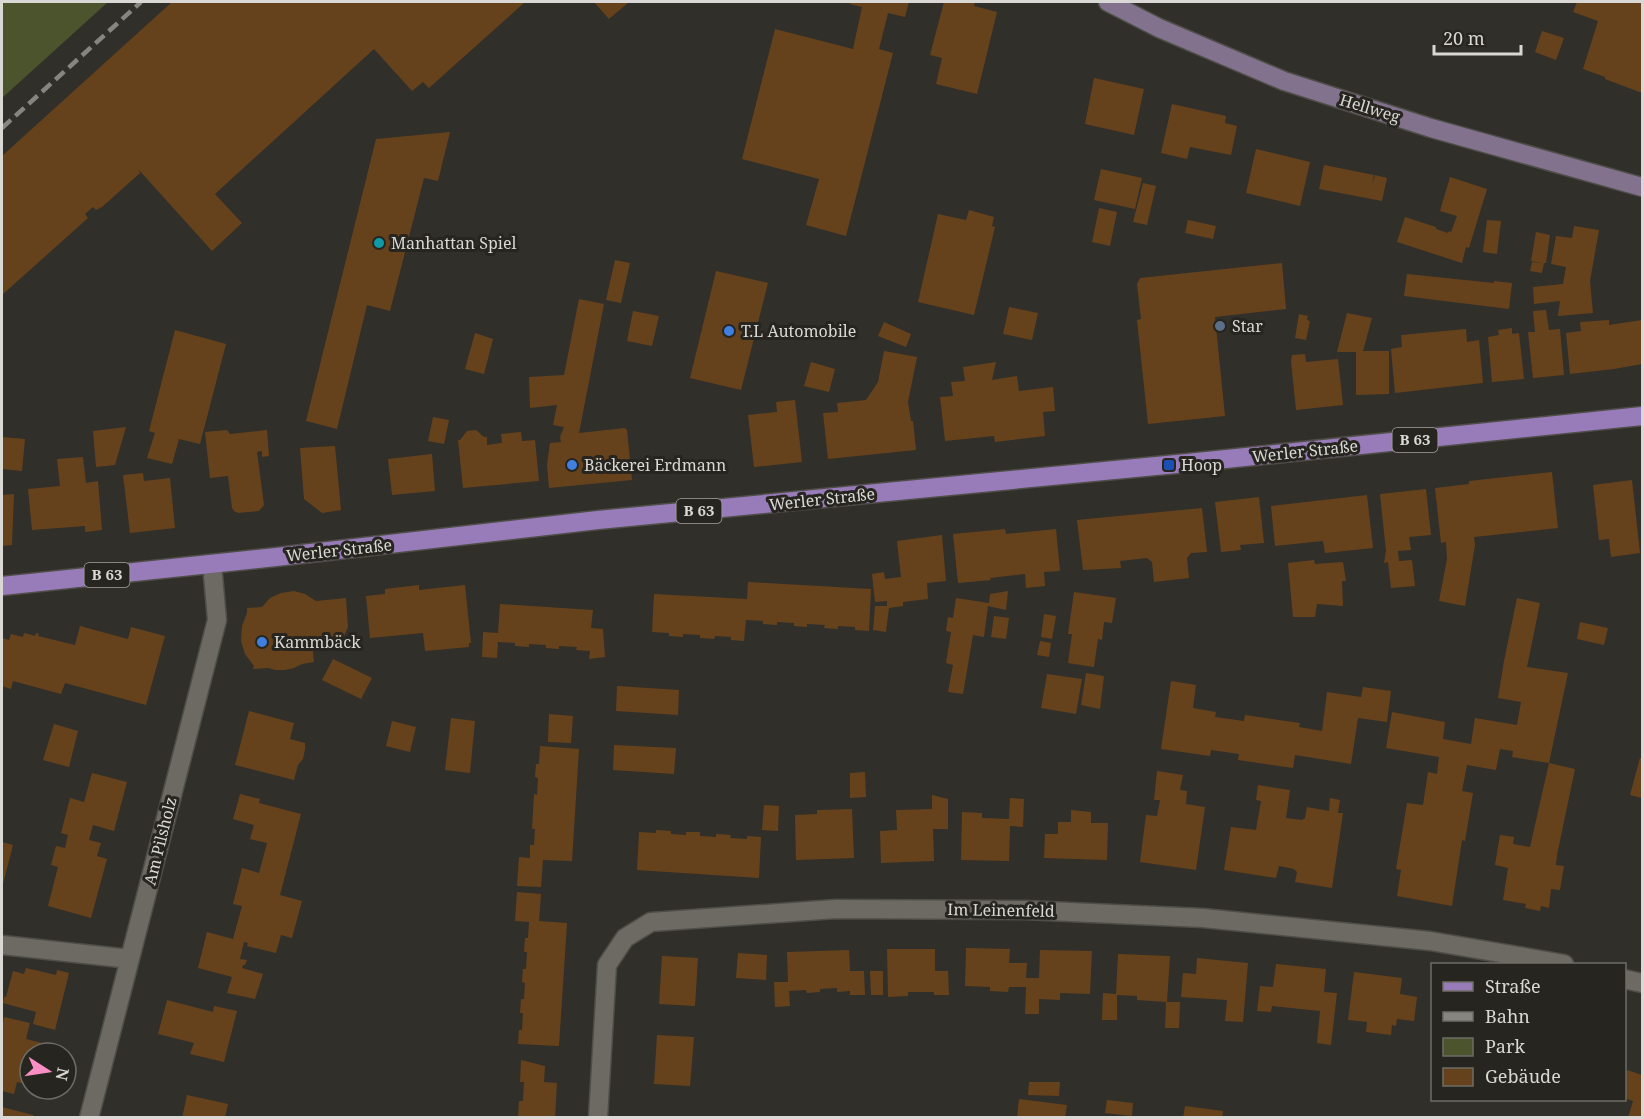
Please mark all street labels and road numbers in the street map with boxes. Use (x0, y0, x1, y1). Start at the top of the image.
street label: Hellweg (1337, 88, 1403, 128)
road number: B 63 (1392, 428, 1438, 452)
street label: Werler Straße (1251, 434, 1359, 468)
street label: Werler Straße (768, 482, 876, 516)
road number: B 63 (676, 499, 722, 523)
street label: Werler Straße (285, 533, 393, 567)
road number: B 63 (84, 563, 130, 587)
street label: Am Pilsholz (138, 795, 182, 887)
street label: Im Leinenfeld (947, 898, 1055, 922)

